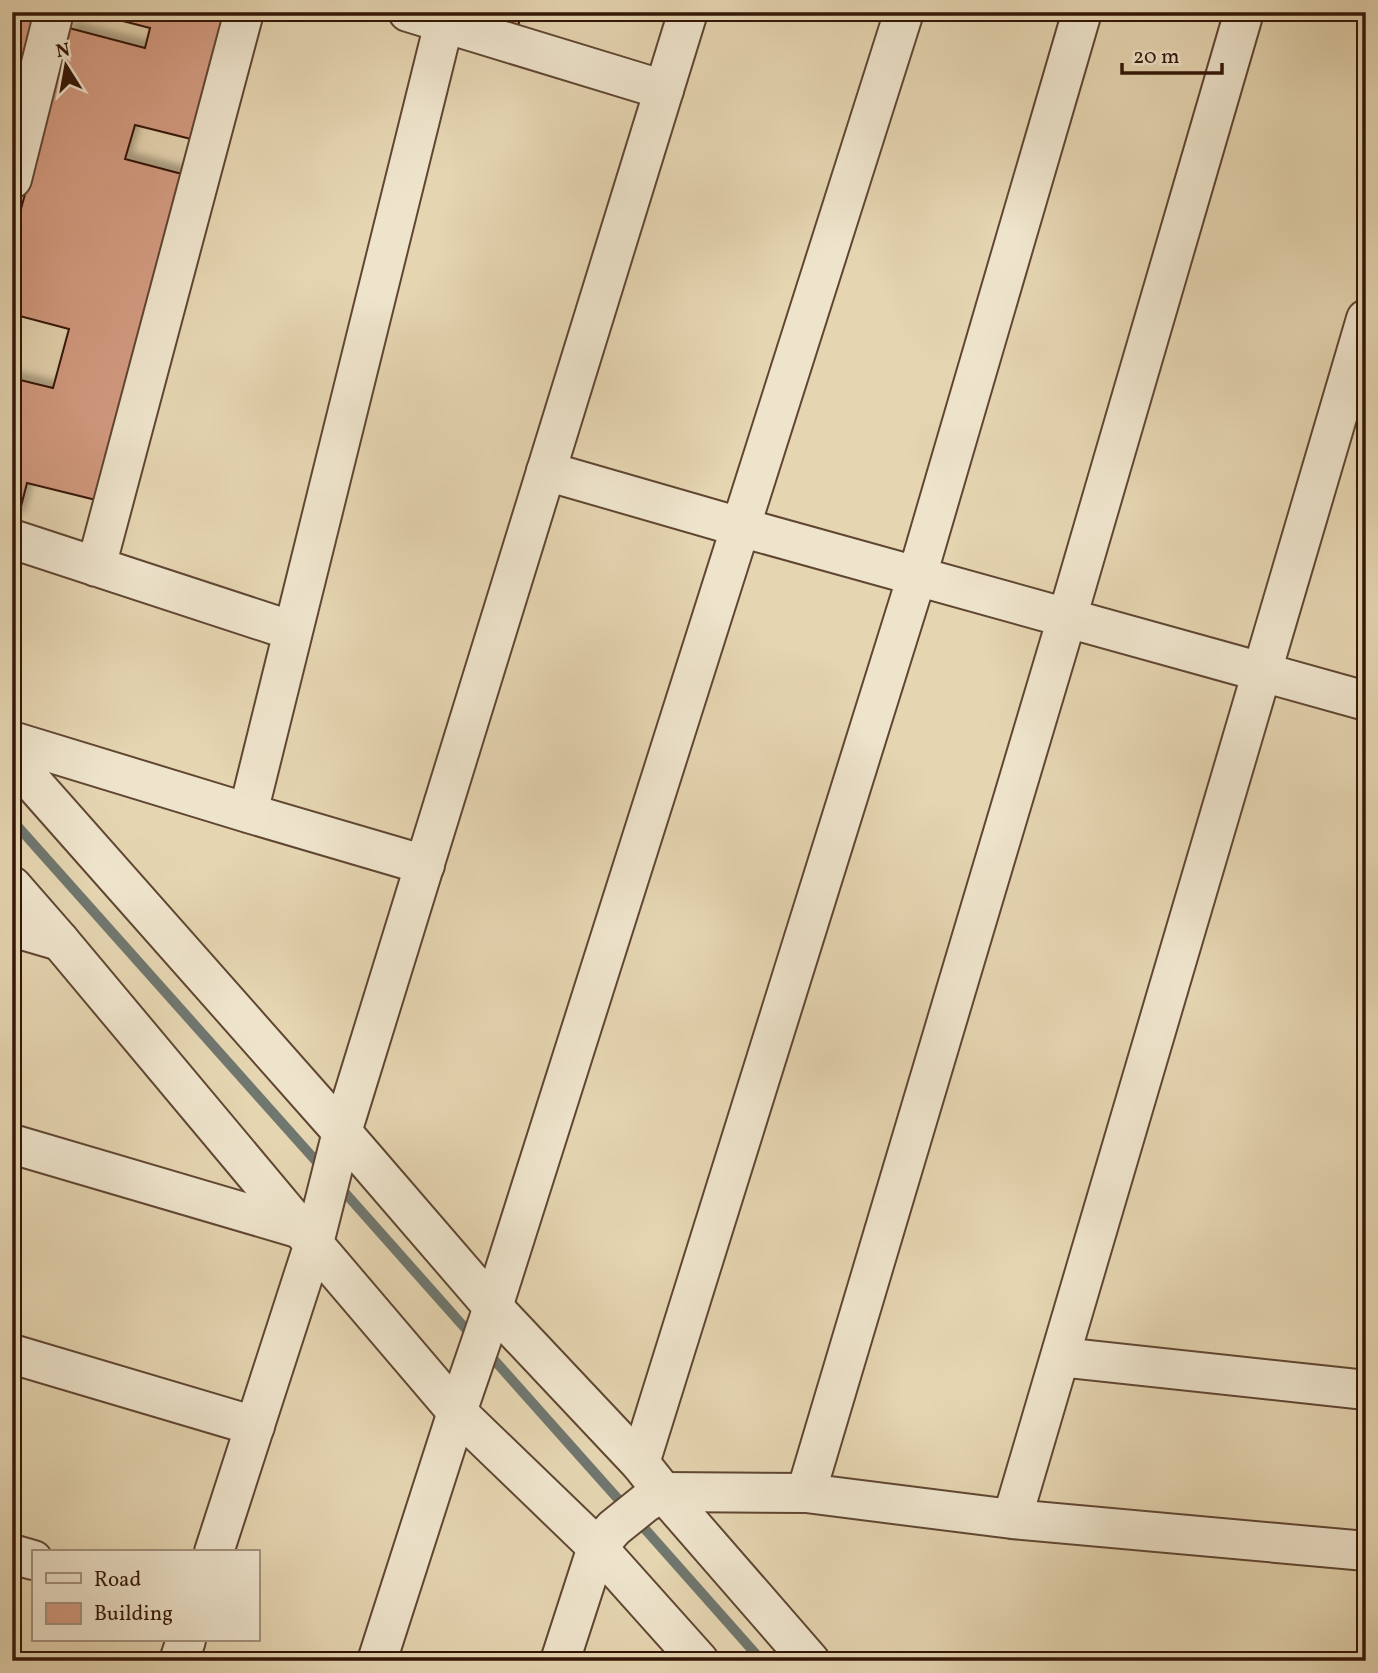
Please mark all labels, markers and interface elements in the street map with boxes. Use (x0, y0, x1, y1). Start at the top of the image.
north arrow (32, 32, 102, 102)
scale bar (1122, 32, 1222, 76)
text: N (54, 37, 73, 65)
text: 20 m (1133, 43, 1179, 72)
legend (32, 1550, 259, 1642)
text: Road (94, 1566, 141, 1595)
text: Building (94, 1600, 173, 1629)

